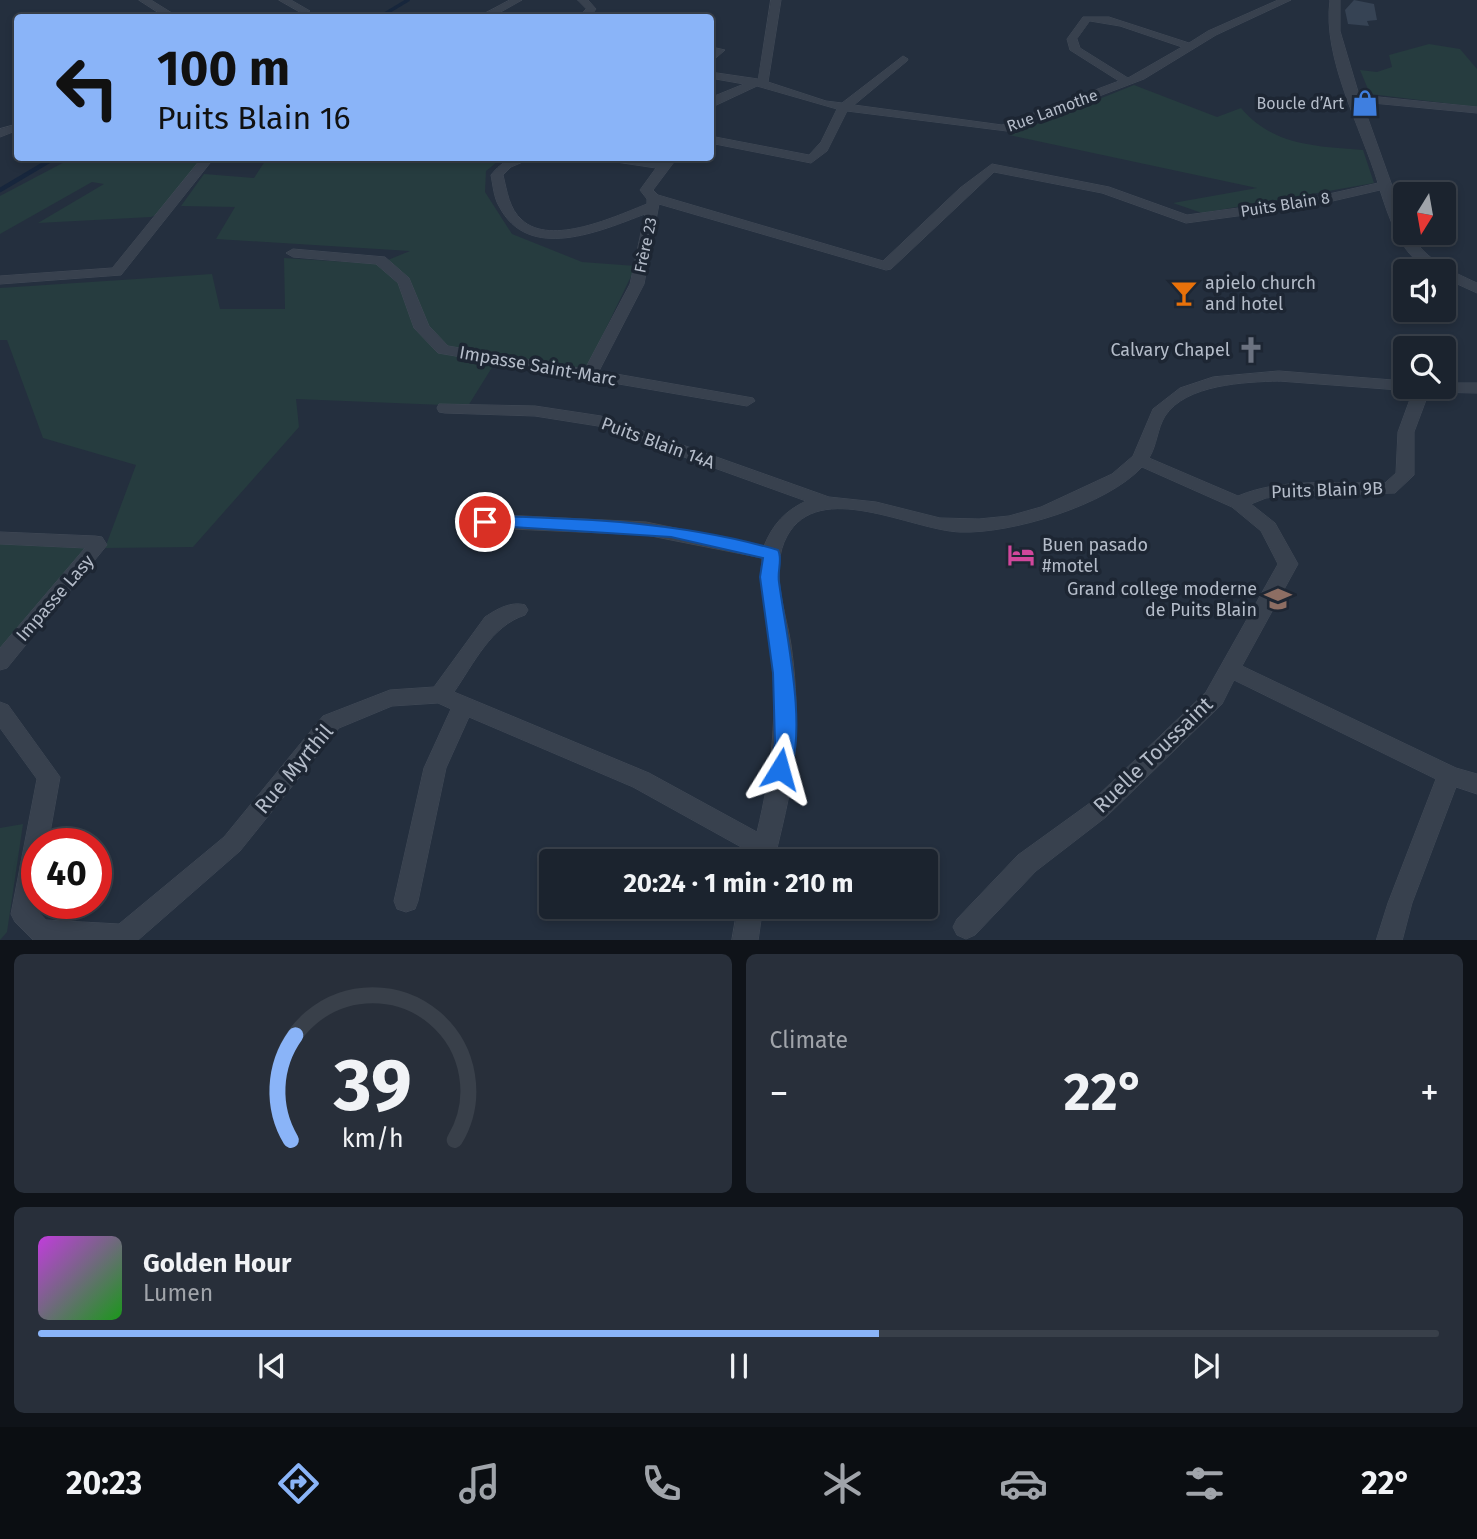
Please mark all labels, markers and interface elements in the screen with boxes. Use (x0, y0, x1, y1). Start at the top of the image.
text: 100 m (157, 39, 290, 98)
icon: left (42, 42, 133, 133)
street label: Rue Lamothe (1004, 85, 1100, 136)
shop icon: Boucle d’Art (1350, 88, 1380, 118)
place label: Boucle d’Art (1257, 94, 1344, 113)
text: Puits Blain 16 (157, 99, 351, 137)
north arrow (1393, 182, 1456, 245)
map controls (1393, 182, 1456, 399)
street label: Puits Blain 8 (1239, 188, 1331, 221)
street label: Frère 23 (630, 216, 661, 275)
button: sound (1393, 259, 1456, 322)
place label: apielo church and hotel (1205, 272, 1316, 315)
bar icon: apielo church and hotel (1169, 278, 1199, 308)
church icon: Calvary Chapel (1236, 335, 1266, 365)
button: search (1393, 336, 1456, 399)
place label: Calvary Chapel (1110, 339, 1230, 361)
street label: Impasse Saint-Marc (458, 341, 619, 391)
street label: Puits Blain 14A (598, 412, 718, 474)
street label: Puits Blain 9B (1271, 477, 1383, 503)
pin (455, 492, 515, 552)
icon: arrive (466, 503, 504, 541)
place label: Buen pasado #motel (1042, 534, 1148, 577)
hotel icon: Buen pasado #motel (1006, 540, 1036, 570)
street label: Impasse Lasy (11, 550, 99, 646)
place label: Grand college moderne de Puits Blain (1067, 578, 1257, 621)
school or university icon: Grand college moderne de Puits Blain (1263, 584, 1293, 614)
street label: Ruelle Toussaint (1088, 691, 1219, 819)
street label: Rue Myrthil (249, 719, 339, 819)
position arrow (743, 732, 817, 806)
speed limit sign: 40 (21, 828, 112, 919)
text: 20:24 · 1 min · 210 m (623, 868, 854, 899)
text: Climate (770, 1026, 848, 1054)
text: 39 (333, 1042, 412, 1129)
text: 22° (1064, 1061, 1145, 1124)
text: − (770, 1070, 789, 1116)
text: + (1420, 1070, 1439, 1116)
text: km/h (342, 1123, 404, 1153)
text: Golden Hour (143, 1248, 291, 1279)
text: Lumen (143, 1279, 213, 1307)
icon: previous (253, 1347, 291, 1385)
icon: pause (720, 1347, 758, 1385)
icon: next (1187, 1347, 1225, 1385)
icon: directions (274, 1459, 323, 1508)
icon: music (455, 1459, 504, 1508)
icon: phone (637, 1459, 686, 1508)
icon: climate (818, 1459, 867, 1508)
icon: car (999, 1459, 1048, 1508)
icon: filters (1180, 1459, 1229, 1508)
text: 20:23 (66, 1464, 142, 1502)
text: 22° (1361, 1464, 1411, 1502)

